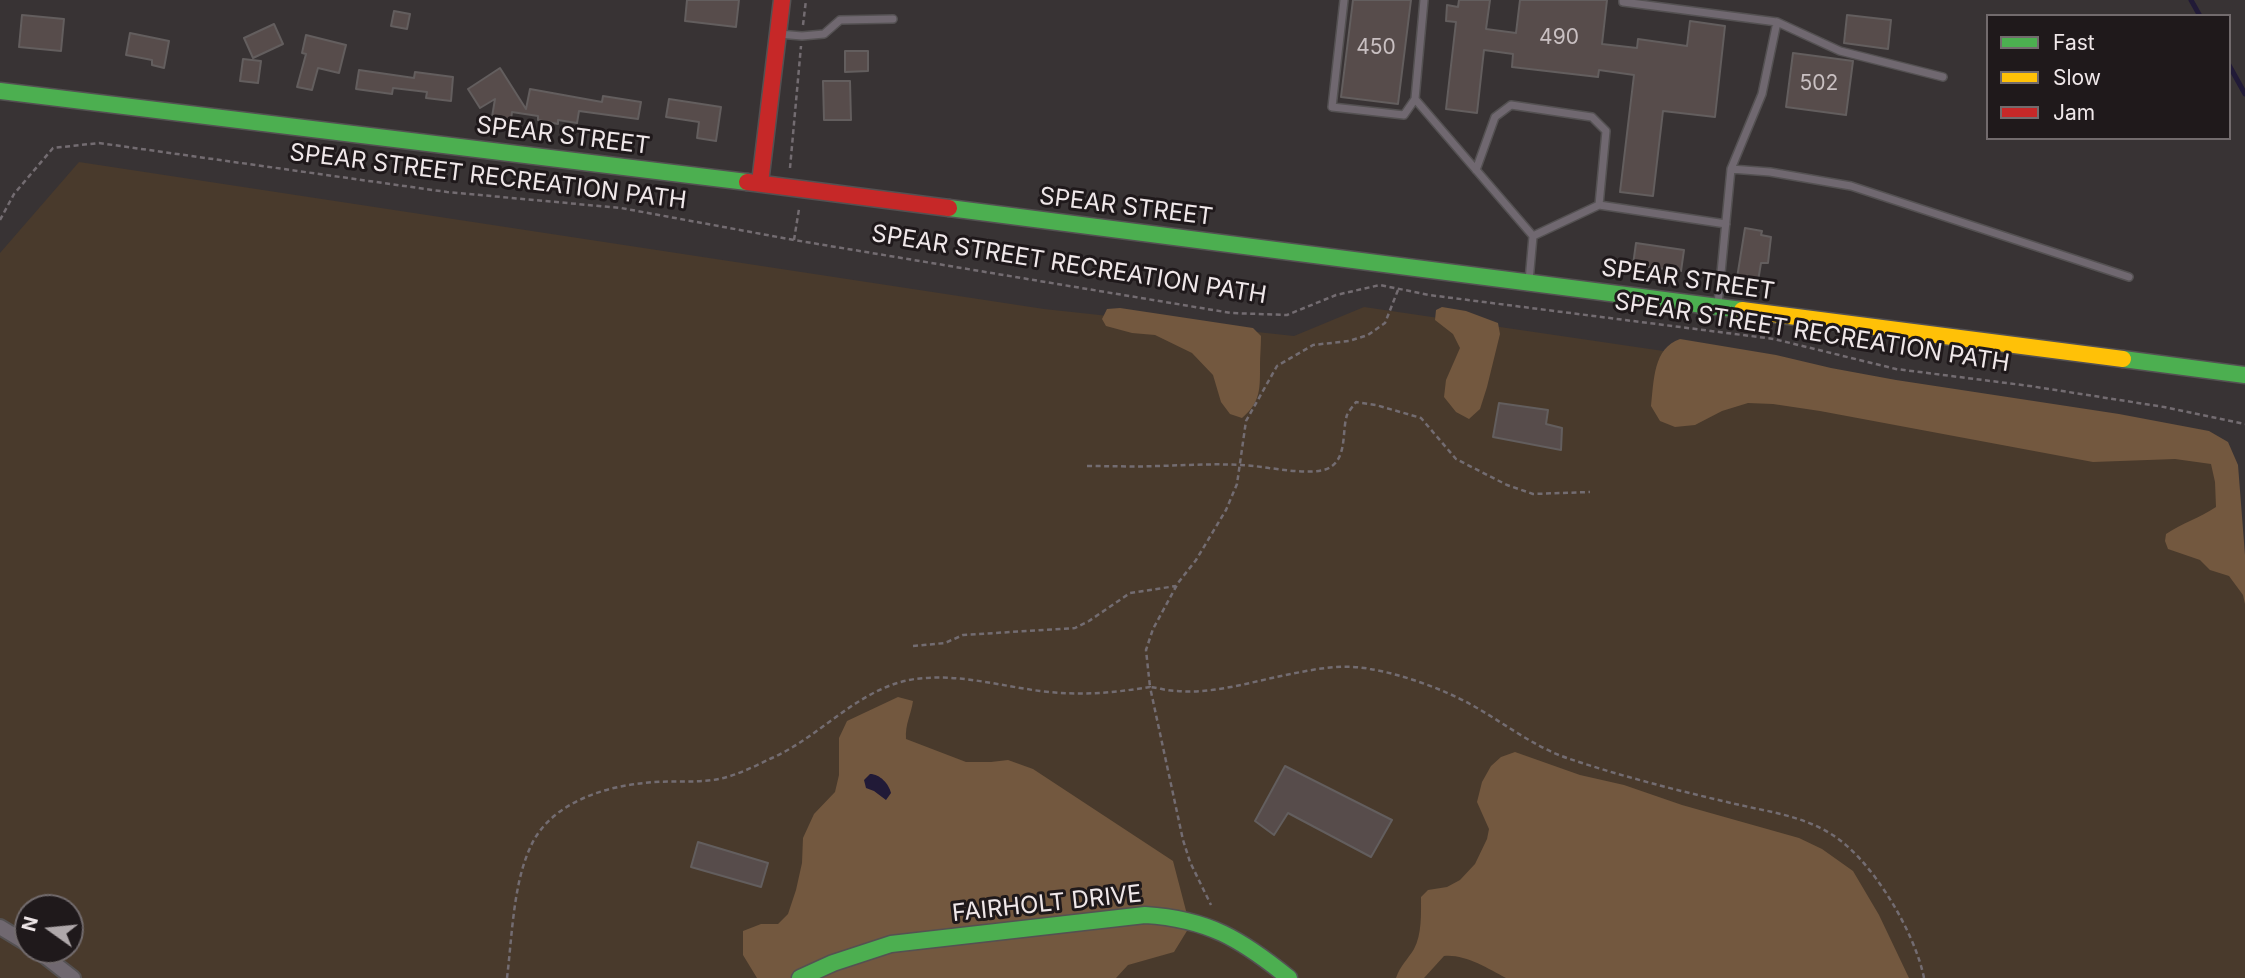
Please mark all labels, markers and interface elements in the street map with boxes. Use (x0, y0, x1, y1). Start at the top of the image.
legend (1986, 14, 2231, 140)
house number: 490 (1539, 25, 1579, 51)
text: Fast (2053, 30, 2095, 55)
house number: 450 (1356, 35, 1396, 61)
text: Slow (2053, 65, 2101, 90)
house number: 502 (1800, 71, 1838, 97)
text: Jam (2053, 100, 2095, 125)
street label: SPEAR STREET (475, 111, 651, 161)
street label: SPEAR STREET RECREATION PATH (288, 138, 688, 216)
street label: SPEAR STREET (1038, 182, 1214, 232)
street label: SPEAR STREET RECREATION PATH (869, 220, 1269, 310)
street label: SPEAR STREET (1600, 254, 1776, 306)
street label: SPEAR STREET RECREATION PATH (1612, 288, 2012, 378)
street label: FAIRHOLT DRIVE (951, 880, 1143, 928)
north arrow (14, 894, 84, 964)
text: N (17, 914, 43, 934)

